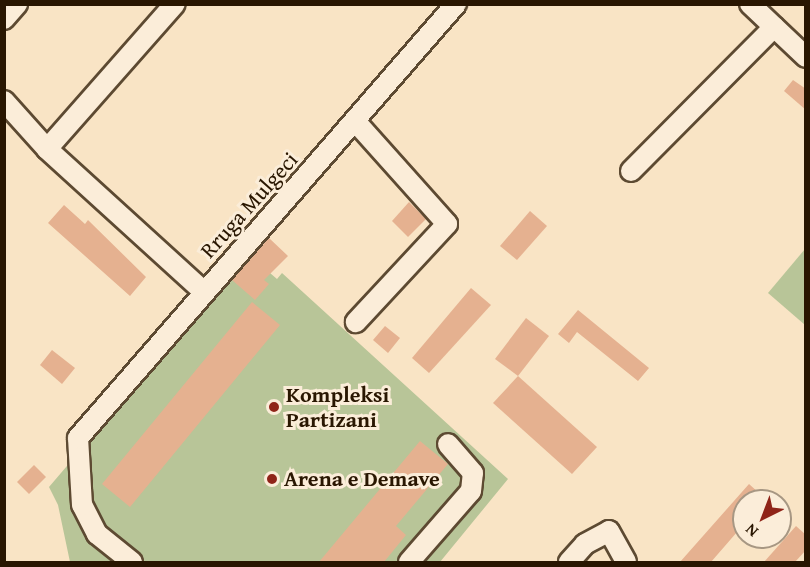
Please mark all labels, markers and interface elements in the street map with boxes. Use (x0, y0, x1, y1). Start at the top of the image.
street label: Rruga Mulgeci (195, 147, 303, 263)
place label: Kompleksi Partizani (286, 381, 389, 433)
marker: Kompleksi Partizani (267, 400, 281, 414)
place label: Arena e Demave (284, 466, 440, 492)
marker: Arena e Demave (265, 472, 279, 486)
north arrow (732, 489, 792, 549)
text: N (739, 518, 763, 543)

